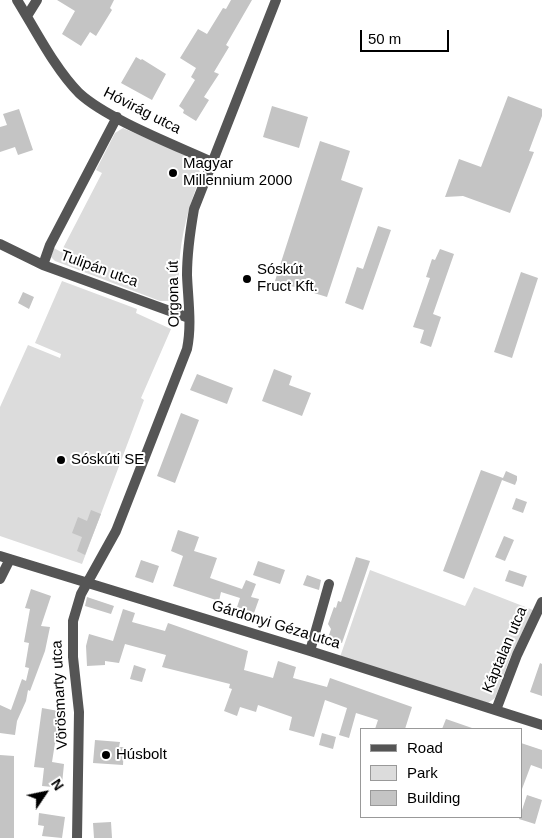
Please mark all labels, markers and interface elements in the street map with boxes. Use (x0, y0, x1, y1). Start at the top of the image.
scale bar (362, 20, 451, 52)
text: 50 m (368, 30, 401, 47)
street label: Hóvirág utca (100, 84, 184, 138)
place label: Magyar Millennium 2000 (183, 155, 292, 190)
marker: Magyar Millennium 2000 (167, 167, 179, 179)
street label: Tulipán utca (58, 247, 140, 291)
street label: Orgona út (164, 260, 184, 328)
place label: Sóskút Fruct Kft. (257, 261, 318, 296)
marker: Sóskút Fruct Kft. (241, 273, 253, 285)
place label: Sóskúti SE (71, 451, 144, 469)
marker: Sóskúti SE (55, 454, 67, 466)
street label: Gárdonyi Géza utca (210, 597, 342, 653)
street label: Káptalan utca (479, 604, 531, 696)
street label: Vörösmarty utca (48, 640, 72, 750)
legend (360, 728, 522, 818)
text: Road (407, 739, 443, 756)
place label: Húsbolt (116, 746, 167, 764)
marker: Húsbolt (100, 749, 112, 761)
text: Park (407, 764, 438, 781)
north arrow (20, 768, 70, 818)
text: N (48, 776, 67, 793)
text: Building (407, 789, 460, 806)

